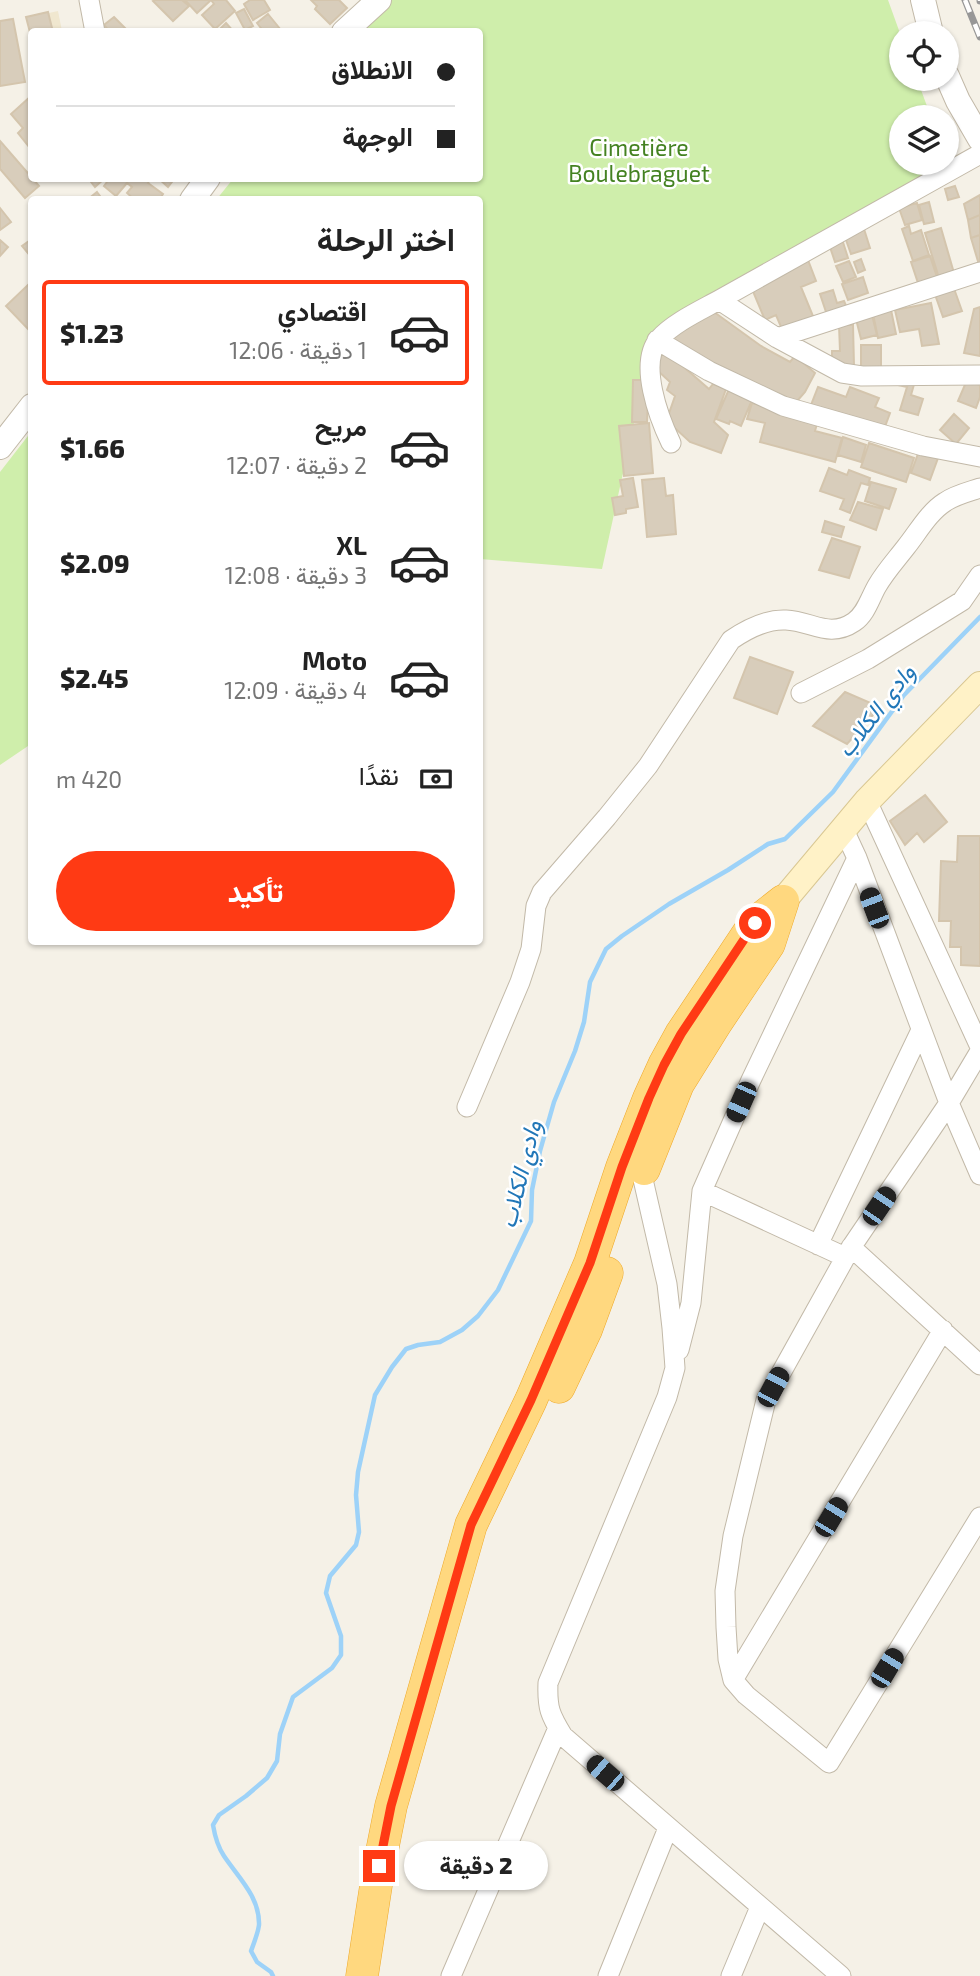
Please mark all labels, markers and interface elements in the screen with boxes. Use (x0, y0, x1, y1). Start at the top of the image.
map controls (889, 21, 959, 175)
button: locate (889, 21, 959, 91)
text: الانطلاق (331, 53, 413, 84)
button: layers (889, 105, 959, 175)
text: الوجهة (342, 120, 413, 151)
park label: Cimetière Boulebraguet (568, 133, 710, 187)
text: اختر الرحلة (317, 219, 455, 257)
text: اقتصادي (278, 295, 367, 326)
icon: car (388, 301, 451, 364)
text: $1.23 (60, 317, 124, 348)
text: 1 دقيقة · 12:06 (229, 336, 367, 364)
text: مريح (315, 410, 367, 441)
icon: car (388, 416, 451, 479)
text: $1.66 (60, 432, 125, 463)
text: 2 دقيقة · 12:07 (227, 451, 367, 479)
text: XL (336, 529, 367, 560)
icon: car (388, 531, 451, 594)
text: $2.09 (60, 547, 130, 578)
text: 3 دقيقة · 12:08 (225, 561, 367, 589)
text: Moto (302, 644, 367, 675)
icon: car (388, 646, 451, 709)
water label: وادي الكلاب (830, 657, 925, 766)
text: $2.45 (60, 662, 129, 693)
text: 4 دقيقة · 12:09 (224, 676, 367, 704)
text: نقدًا (359, 759, 399, 790)
icon: cash (417, 760, 455, 798)
text: 420 m (56, 765, 122, 793)
button: تأكيد (56, 851, 455, 931)
car (857, 885, 892, 931)
route start (739, 907, 771, 939)
car (723, 1079, 760, 1125)
water label: وادي الكلاب (492, 1117, 552, 1232)
car (859, 1183, 900, 1229)
car (754, 1364, 793, 1410)
car (812, 1494, 851, 1540)
car (868, 1645, 907, 1691)
car (583, 1751, 628, 1795)
callout: 2 دقيقة (404, 1842, 547, 1890)
route end (363, 1850, 395, 1882)
text: 2 دقيقة (440, 1851, 512, 1879)

